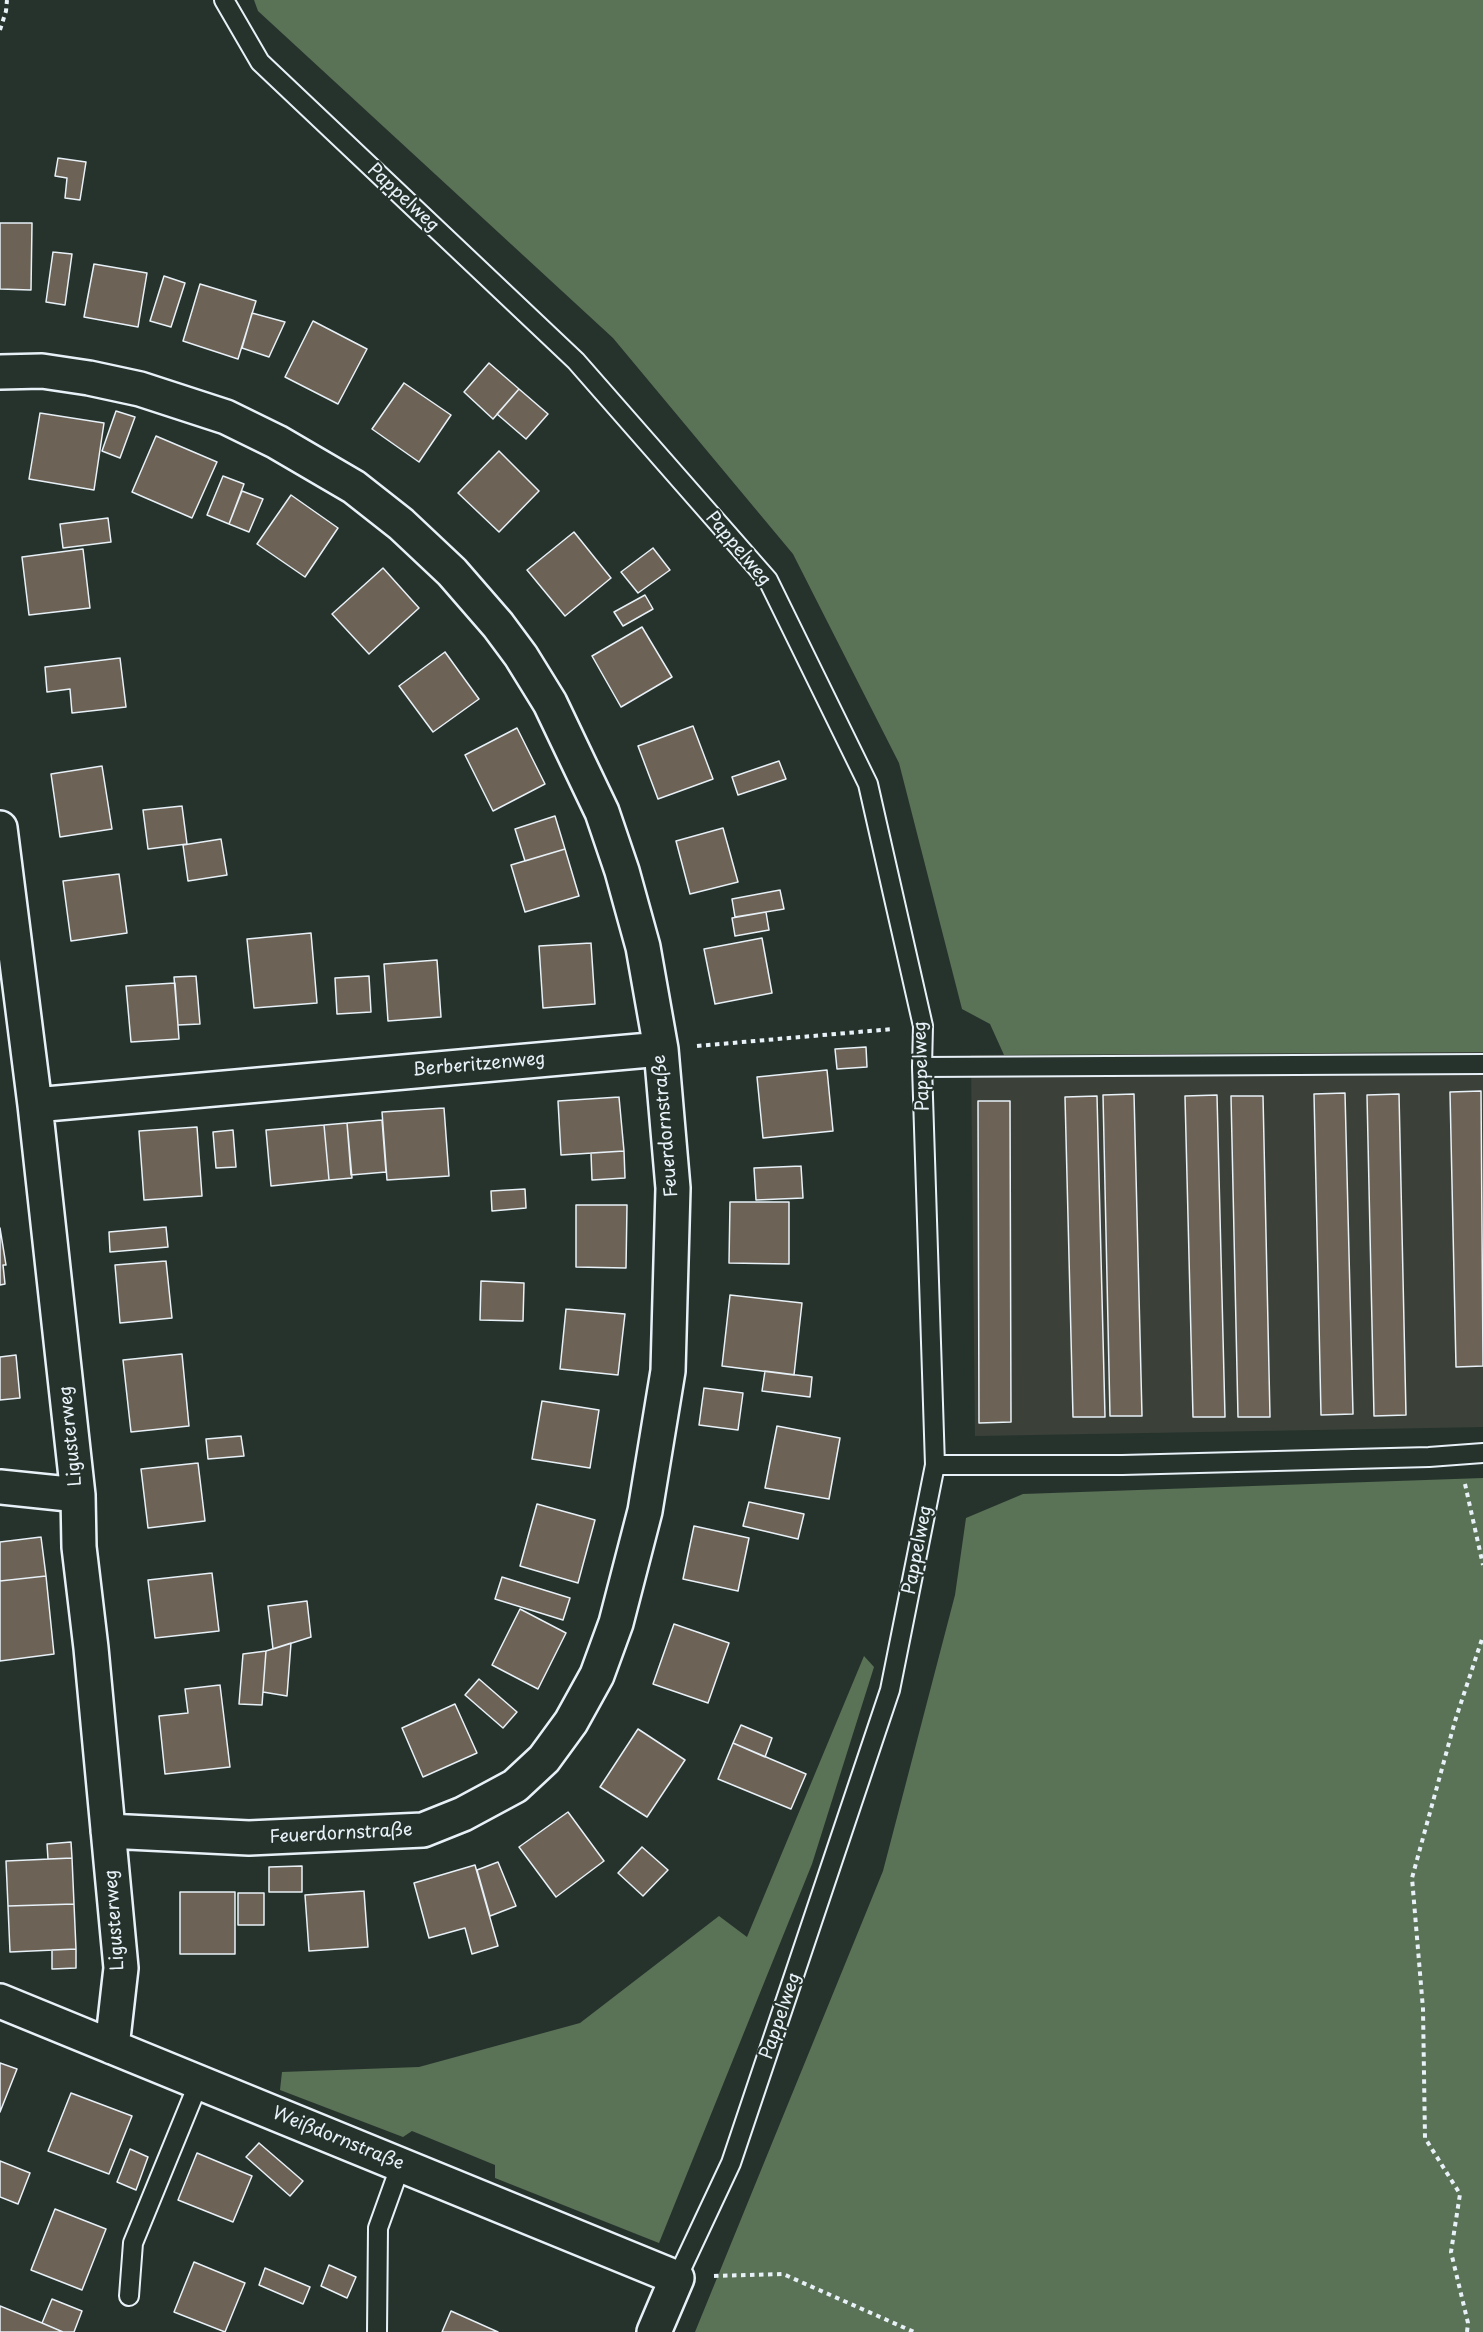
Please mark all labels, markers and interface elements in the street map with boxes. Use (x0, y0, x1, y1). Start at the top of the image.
street label: Pappelweg (363, 159, 443, 237)
street label: Pappelweg (701, 508, 775, 590)
street label: Pappelweg (910, 1021, 934, 1111)
street label: Berberitzenweg (412, 1048, 546, 1082)
street label: Feuerdornstraße (649, 1054, 683, 1198)
street label: Ligusterweg (55, 1385, 87, 1487)
street label: Pappelweg (899, 1504, 937, 1596)
street label: Feuerdornstraße (269, 1819, 413, 1849)
street label: Ligusterweg (101, 1869, 129, 1971)
street label: Pappelweg (756, 1970, 806, 2062)
street label: Weißdornstraße (269, 2103, 407, 2175)

